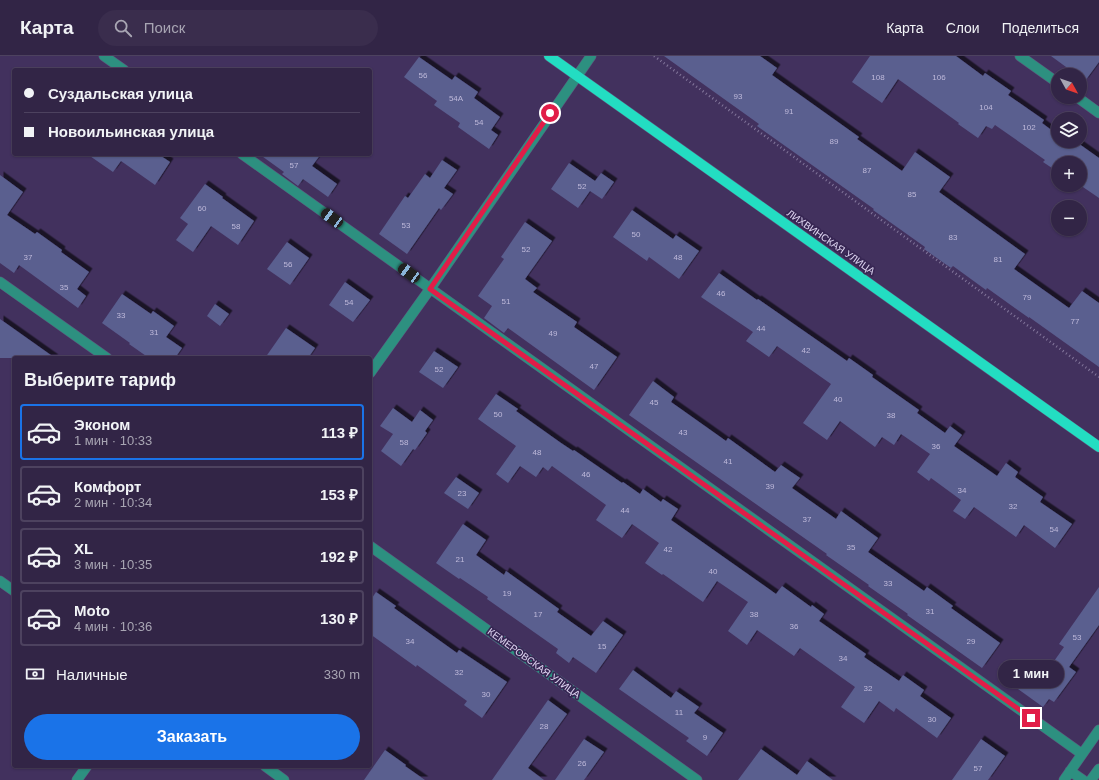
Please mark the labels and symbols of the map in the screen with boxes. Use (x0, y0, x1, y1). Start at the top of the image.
north arrow (1051, 68, 1087, 104)
house number: 56 (419, 71, 428, 80)
house number: 108 (871, 73, 885, 82)
house number: 106 (932, 73, 946, 82)
house number: 93 (734, 92, 743, 101)
house number: 54А (449, 94, 464, 103)
house number: 104 (979, 103, 993, 112)
route start (541, 104, 559, 122)
house number: 91 (785, 107, 794, 116)
house number: 54 (475, 118, 484, 127)
house number: 102 (1022, 123, 1036, 132)
house number: 89 (830, 137, 839, 146)
house number: 57 (290, 161, 299, 170)
house number: 87 (863, 166, 872, 175)
house number: 52 (578, 182, 587, 191)
house number: 85 (908, 190, 917, 199)
house number: 60 (198, 204, 207, 213)
car (319, 206, 345, 230)
street label: ЛИХВИНСКАЯ УЛИЦА (785, 207, 877, 277)
house number: 53 (402, 221, 411, 230)
house number: 58 (232, 222, 241, 231)
house number: 50 (632, 230, 641, 239)
house number: 83 (949, 233, 958, 242)
house number: 52 (522, 245, 531, 254)
house number: 37 (24, 253, 33, 262)
house number: 48 (674, 253, 683, 262)
house number: 81 (994, 255, 1003, 264)
house number: 56 (284, 260, 293, 269)
car (396, 261, 422, 285)
house number: 35 (60, 283, 69, 292)
house number: 46 (717, 289, 726, 298)
house number: 79 (1023, 293, 1032, 302)
house number: 51 (502, 297, 511, 306)
house number: 54 (345, 298, 354, 307)
house number: 33 (117, 311, 126, 320)
house number: 77 (1071, 317, 1080, 326)
house number: 44 (757, 324, 766, 333)
house number: 31 (150, 328, 159, 337)
house number: 49 (549, 329, 558, 338)
house number: 42 (802, 346, 811, 355)
house number: 47 (590, 362, 599, 371)
house number: 52 (435, 365, 444, 374)
house number: 40 (834, 395, 843, 404)
house number: 45 (650, 398, 659, 407)
house number: 50 (494, 410, 503, 419)
house number: 38 (887, 411, 896, 420)
house number: 43 (679, 428, 688, 437)
house number: 58 (400, 438, 409, 447)
house number: 36 (932, 442, 941, 451)
house number: 48 (533, 448, 542, 457)
house number: 41 (724, 457, 733, 466)
house number: 46 (582, 470, 591, 479)
house number: 39 (766, 482, 775, 491)
house number: 34 (958, 486, 967, 495)
house number: 23 (458, 489, 467, 498)
house number: 32 (1009, 502, 1018, 511)
house number: 44 (621, 506, 630, 515)
house number: 37 (803, 515, 812, 524)
house number: 54 (1050, 525, 1059, 534)
house number: 35 (847, 543, 856, 552)
house number: 42 (664, 545, 673, 554)
house number: 21 (456, 555, 465, 564)
house number: 40 (709, 567, 718, 576)
house number: 33 (884, 579, 893, 588)
house number: 19 (503, 589, 512, 598)
house number: 31 (926, 607, 935, 616)
house number: 17 (534, 610, 543, 619)
house number: 38 (750, 610, 759, 619)
house number: 36 (790, 622, 799, 631)
street label: КЕМЕРОВСКАЯ УЛИЦА (486, 626, 583, 700)
house number: 53 (1073, 633, 1082, 642)
house number: 34 (406, 637, 415, 646)
house number: 29 (967, 637, 976, 646)
house number: 15 (598, 642, 607, 651)
house number: 34 (839, 654, 848, 663)
callout: 1 мин (998, 660, 1064, 688)
house number: 32 (455, 668, 464, 677)
house number: 32 (864, 684, 873, 693)
house number: 30 (482, 690, 491, 699)
house number: 11 (675, 708, 684, 717)
route end (1022, 709, 1040, 727)
house number: 30 (928, 715, 937, 724)
house number: 28 (540, 722, 549, 731)
house number: 9 (703, 733, 708, 742)
house number: 26 (578, 759, 587, 768)
house number: 57 (974, 764, 983, 773)

